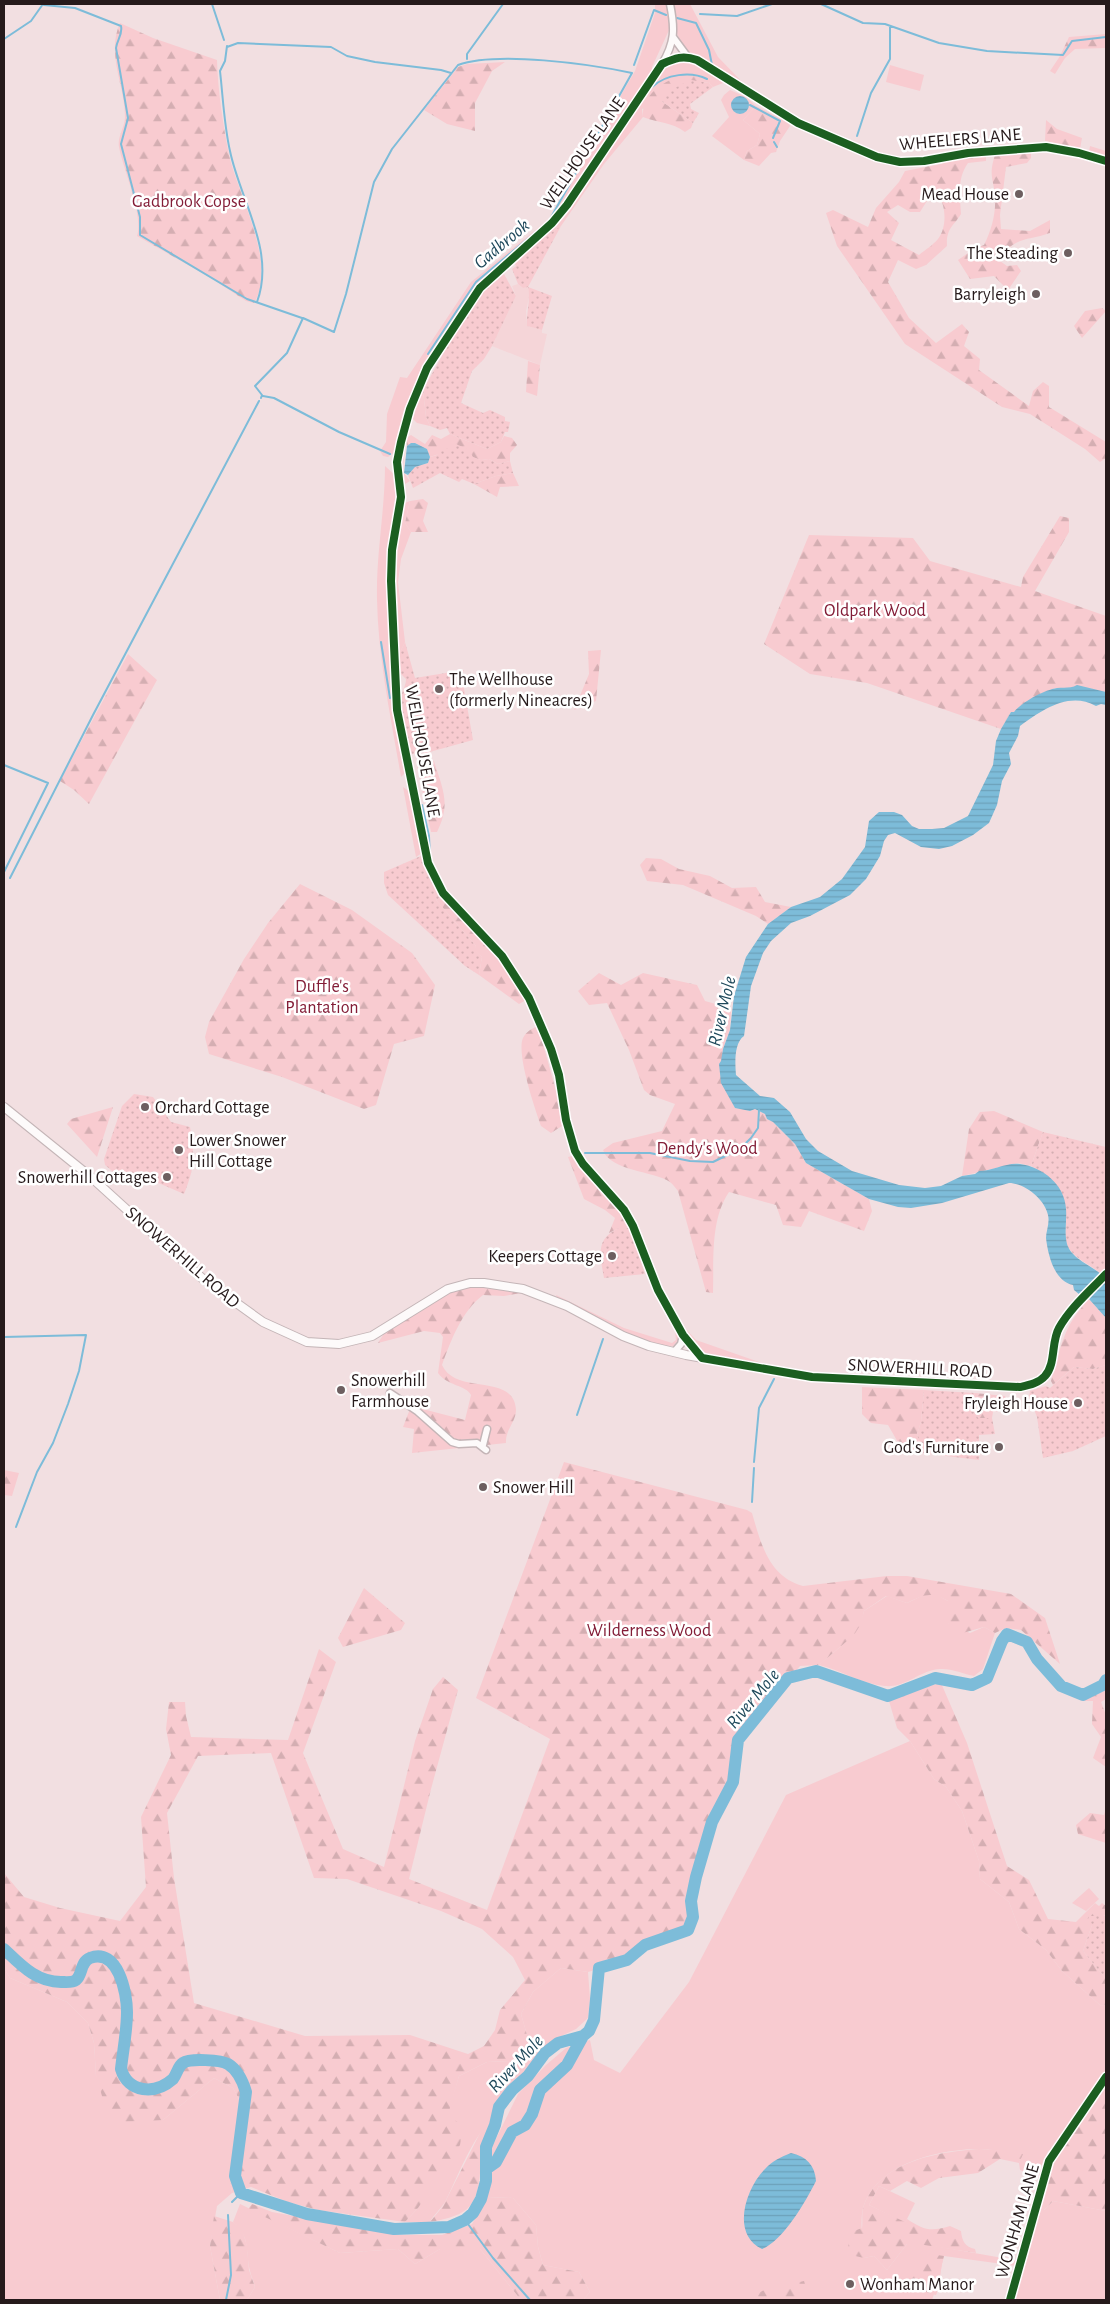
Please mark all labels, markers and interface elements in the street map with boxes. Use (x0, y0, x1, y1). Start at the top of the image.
street label: WELLHOUSE LANE (537, 93, 629, 213)
street label: WHEELERS LANE (898, 126, 1022, 154)
place label: Mead House (921, 186, 1009, 204)
marker: Mead House (1013, 188, 1025, 200)
park label: Gadbrook Copse (132, 193, 246, 211)
water label: Gadbrook (471, 215, 534, 273)
place label: The Steading (966, 245, 1058, 263)
marker: The Steading (1062, 247, 1074, 259)
place label: Barryleigh (953, 286, 1026, 304)
marker: Barryleigh (1030, 288, 1042, 300)
park label: Oldpark Wood (824, 602, 926, 620)
place label: The Wellhouse (formerly Nineacres) (449, 671, 593, 710)
marker: The Wellhouse (formerly Nineacres) (433, 683, 445, 695)
street label: WELLHOUSE LANE (402, 684, 443, 819)
water label: River Mole (705, 974, 740, 1048)
park label: Duffle's Plantation (285, 978, 359, 1017)
place label: Orchard Cottage (155, 1099, 269, 1117)
marker: Orchard Cottage (139, 1101, 151, 1113)
place label: Lower Snower Hill Cottage (189, 1132, 286, 1171)
park label: Dendy's Wood (656, 1140, 758, 1158)
marker: Lower Snower Hill Cottage (173, 1144, 185, 1156)
place label: Snowerhill Cottages (18, 1169, 157, 1187)
marker: Snowerhill Cottages (161, 1171, 173, 1183)
street label: SNOWERHILL ROAD (122, 1204, 243, 1312)
place label: Keepers Cottage (488, 1248, 602, 1266)
marker: Keepers Cottage (606, 1250, 618, 1262)
street label: SNOWERHILL ROAD (847, 1356, 993, 1382)
place label: Snowerhill Farmhouse (351, 1372, 429, 1411)
marker: Snowerhill Farmhouse (335, 1384, 347, 1396)
place label: Fryleigh House (964, 1395, 1068, 1413)
marker: Fryleigh House (1072, 1397, 1084, 1409)
place label: God's Furniture (884, 1439, 989, 1457)
marker: God's Furniture (993, 1441, 1005, 1453)
place label: Snower Hill (493, 1479, 574, 1497)
marker: Snower Hill (477, 1481, 489, 1493)
park label: Wilderness Wood (587, 1622, 711, 1640)
water label: River Mole (723, 1666, 783, 1732)
water label: River Mole (485, 2031, 547, 2097)
street label: WONHAM LANE (993, 2162, 1043, 2281)
place label: Wonham Manor (860, 2276, 974, 2294)
marker: Wonham Manor (844, 2278, 856, 2290)

